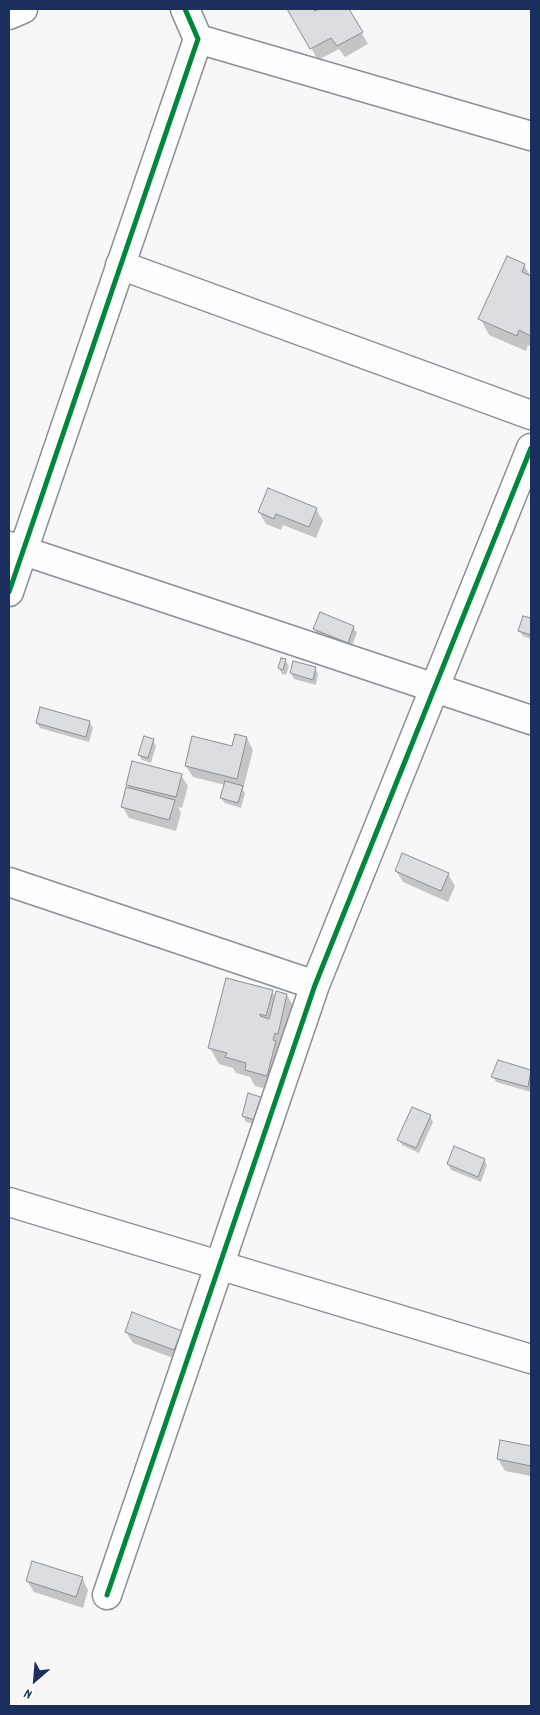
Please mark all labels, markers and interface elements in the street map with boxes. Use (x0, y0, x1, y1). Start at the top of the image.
north arrow (10, 1655, 60, 1705)
text: N (21, 1683, 36, 1704)

